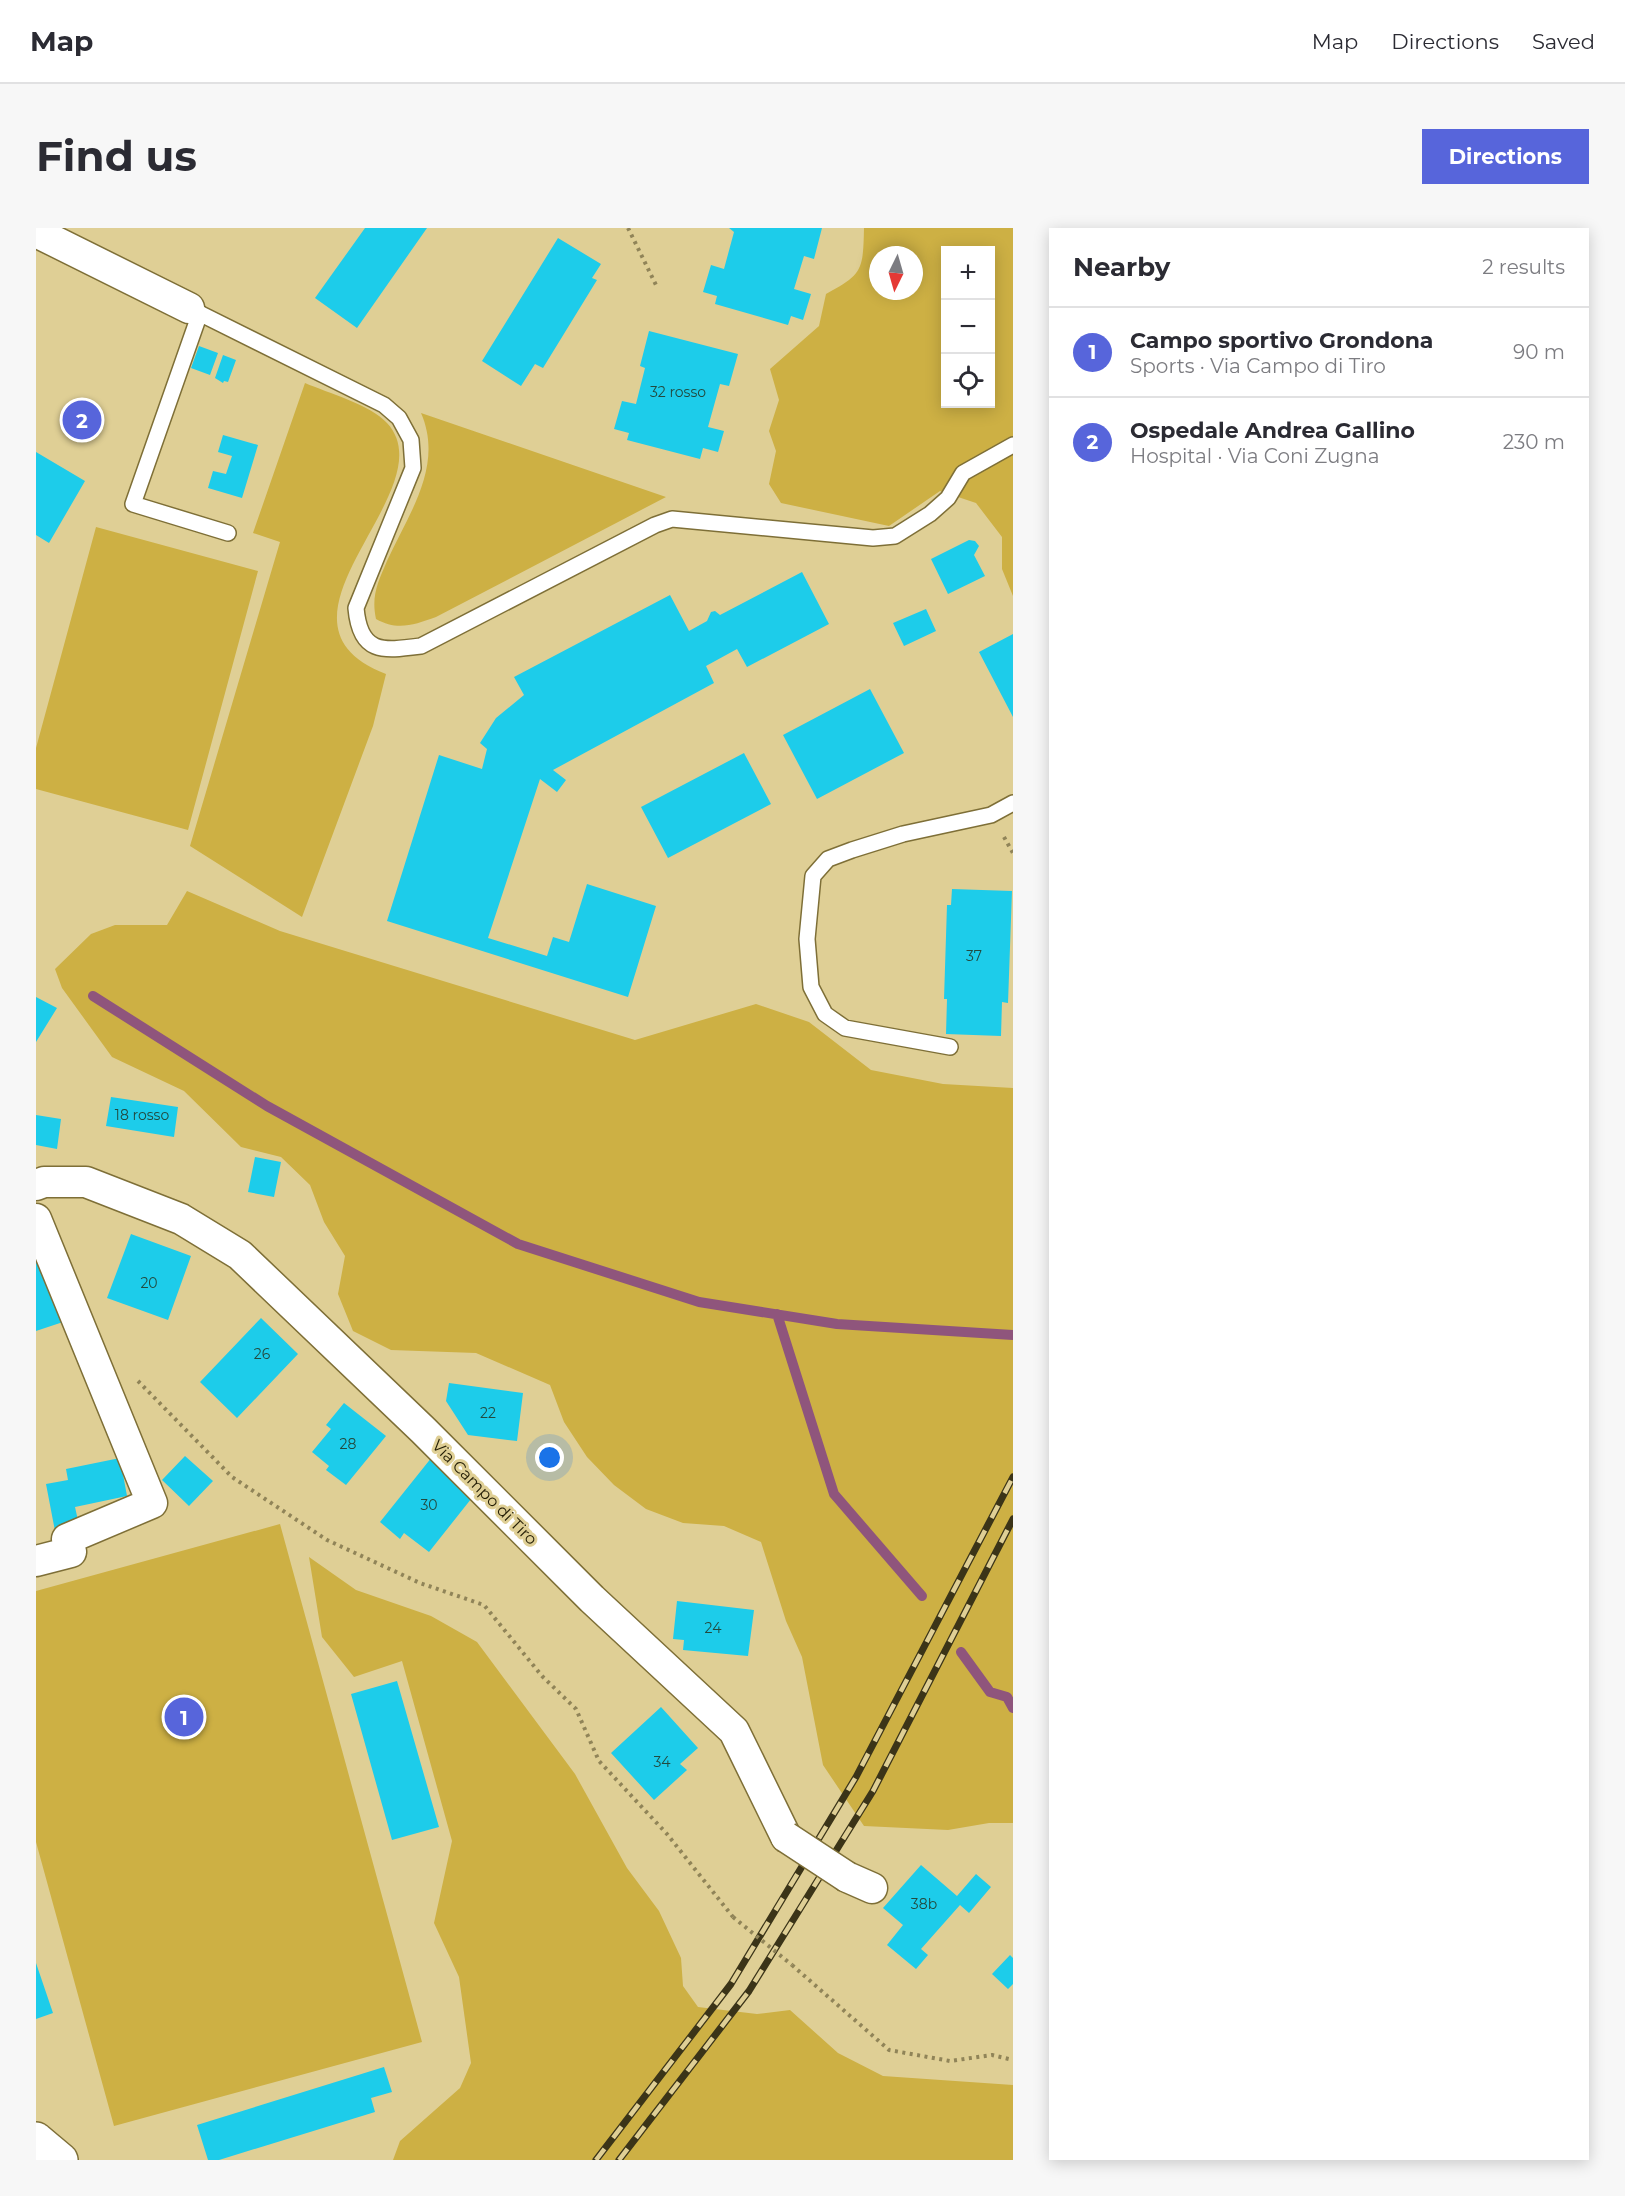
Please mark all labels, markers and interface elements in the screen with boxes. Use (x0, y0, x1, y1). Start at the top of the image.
text: Map (30, 24, 93, 58)
text: Map (1312, 29, 1358, 54)
text: Directions (1391, 29, 1499, 54)
text: Saved (1532, 29, 1595, 54)
button: Directions (1422, 129, 1589, 184)
text: Find us (36, 130, 197, 182)
north arrow (869, 246, 923, 300)
map controls (941, 246, 995, 408)
button: + (941, 246, 995, 300)
text: Nearby (1073, 251, 1170, 283)
text: 2 results (1482, 255, 1565, 279)
button: − (941, 300, 995, 354)
text: Campo sportivo Grondona (1130, 327, 1433, 354)
text: 1 (1089, 340, 1096, 364)
text: 90 m (1513, 340, 1565, 364)
button: locate (941, 354, 995, 408)
text: Sports · Via Campo di Tiro (1130, 354, 1386, 378)
house number: 32 rosso (650, 383, 706, 401)
pin: 2 (62, 398, 102, 442)
text: Ospedale Andrea Gallino (1130, 417, 1415, 444)
text: 2 (1087, 430, 1098, 454)
text: 230 m (1503, 430, 1565, 454)
text: Hospital · Via Coni Zugna (1130, 444, 1380, 468)
house number: 37 (966, 947, 982, 965)
house number: 18 rosso (115, 1106, 169, 1124)
house number: 20 (140, 1274, 158, 1292)
house number: 26 (254, 1345, 271, 1363)
house number: 22 (480, 1404, 496, 1422)
house number: 28 (340, 1435, 357, 1453)
street label: Via Campo di Tiro (428, 1436, 541, 1549)
your location (535, 1443, 564, 1472)
house number: 30 (420, 1496, 438, 1514)
house number: 24 (705, 1619, 722, 1637)
pin: 1 (164, 1694, 204, 1740)
house number: 34 (653, 1753, 671, 1771)
house number: 38b (911, 1895, 937, 1913)

